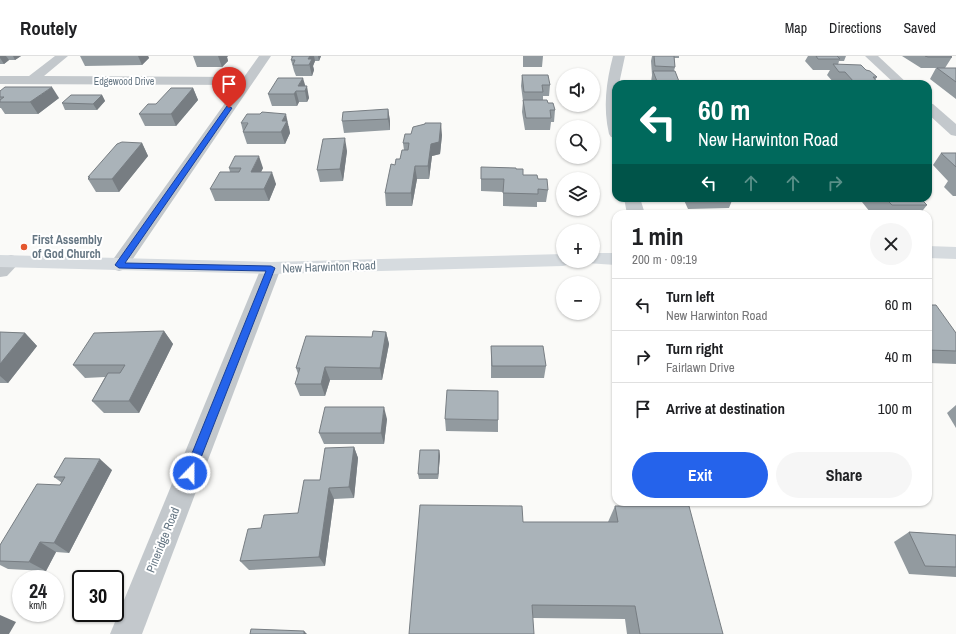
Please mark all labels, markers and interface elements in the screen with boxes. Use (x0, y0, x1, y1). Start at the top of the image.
text: Routely (20, 15, 77, 41)
text: Map (785, 19, 807, 37)
text: Directions (829, 19, 881, 37)
text: Saved (903, 19, 936, 37)
pin (212, 67, 246, 108)
map controls (556, 68, 600, 320)
button: sound (556, 68, 600, 112)
icon: arrive (218, 73, 240, 95)
street label: Edgewood Drive (94, 75, 155, 88)
text: 60 m (698, 91, 750, 129)
icon: left (632, 96, 684, 148)
button: search (556, 120, 600, 164)
text: New Harwinton Road (698, 127, 838, 152)
button: layers (556, 172, 600, 216)
icon: left (698, 172, 720, 194)
icon: ahead (740, 172, 762, 194)
icon: ahead (782, 172, 804, 194)
icon: right (824, 172, 846, 194)
text: 1 min (632, 220, 683, 252)
button: close (870, 223, 912, 265)
button: + (556, 224, 600, 268)
place label: First Assembly of God Church (32, 232, 103, 262)
marker: First Assembly of God Church (19, 242, 29, 252)
text: 200 m · 09:19 (632, 251, 697, 268)
street label: New Harwinton Road (282, 257, 376, 277)
button: − (556, 276, 600, 320)
text: Turn left (666, 286, 714, 307)
icon: left (632, 294, 654, 316)
text: 60 m (885, 294, 912, 315)
text: New Harwinton Road (666, 307, 767, 324)
text: Turn right (666, 338, 723, 359)
icon: right (632, 346, 654, 368)
text: 40 m (885, 346, 912, 367)
text: Fairlawn Drive (666, 359, 735, 376)
icon: arrive (632, 398, 654, 420)
text: Arrive at destination (666, 398, 785, 419)
text: 100 m (878, 398, 912, 419)
position arrow (169, 452, 211, 494)
button: Exit (632, 452, 768, 498)
button: Share (776, 452, 912, 498)
street label: Pineridge Road (143, 505, 183, 575)
speed limit sign: 30 (72, 570, 124, 622)
text: 24 (29, 577, 47, 604)
text: km/h (29, 599, 47, 612)

